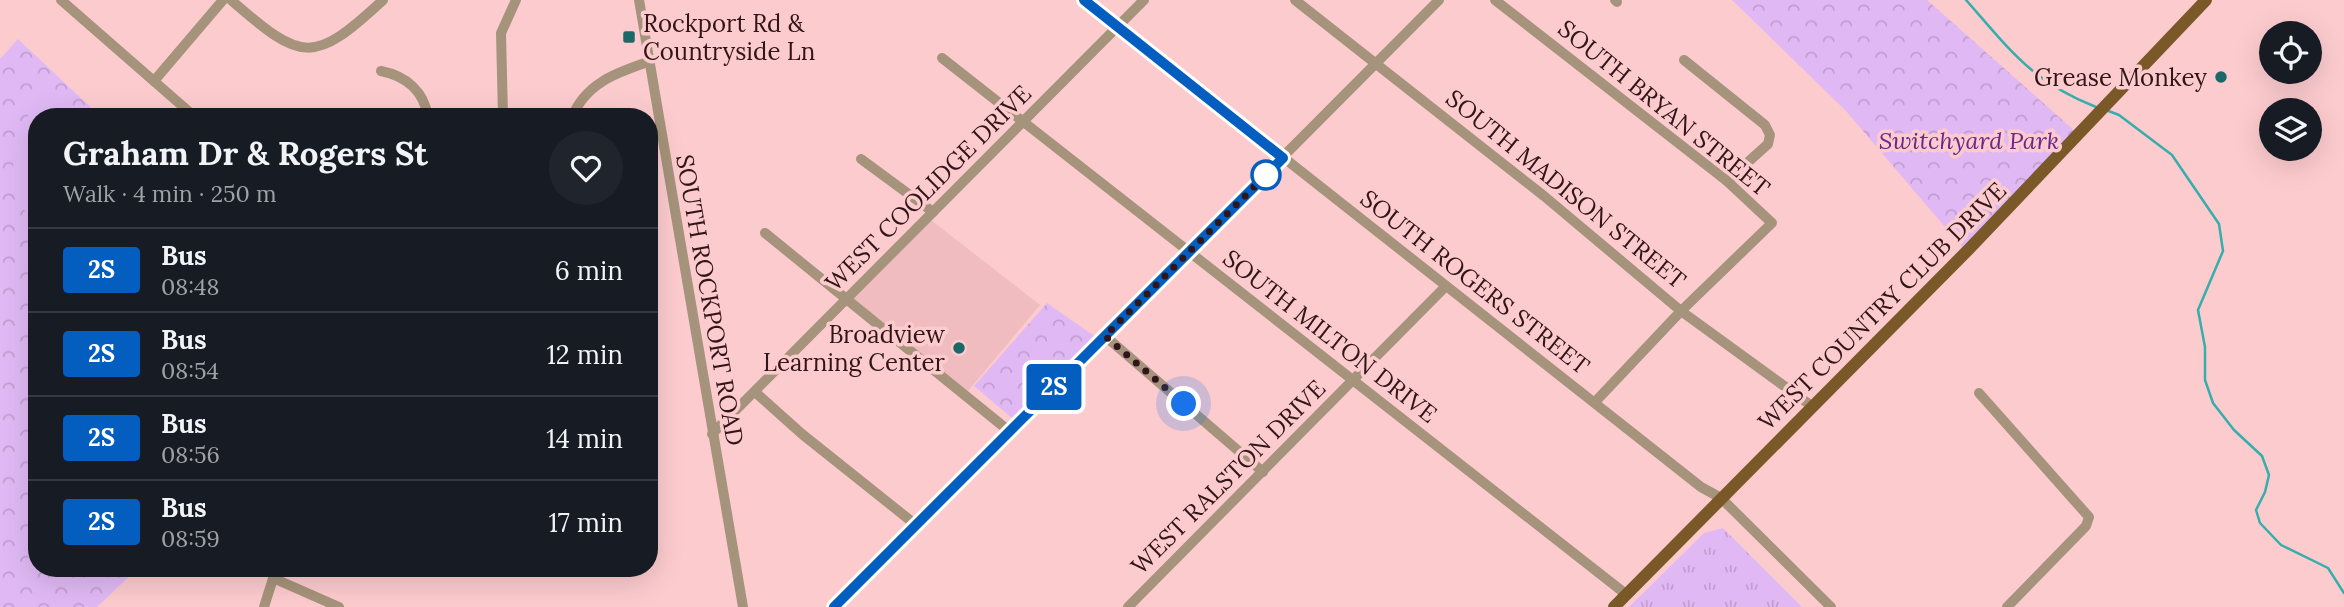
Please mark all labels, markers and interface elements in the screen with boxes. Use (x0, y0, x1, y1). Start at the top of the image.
place label: Rockport Rd & Countryside Ln (643, 8, 815, 67)
street label: SOUTH BRYAN STREET (1552, 13, 1776, 203)
map controls (2259, 21, 2322, 161)
button: locate (2259, 21, 2322, 84)
marker: Rockport Rd & Countryside Ln (621, 29, 637, 45)
place label: Grease Monkey (2034, 62, 2207, 93)
marker: Grease Monkey (2213, 69, 2229, 85)
street label: WEST COOLIDGE DRIVE (818, 78, 1038, 298)
street label: SOUTH MADISON STREET (1440, 83, 1692, 295)
button: layers (2259, 98, 2322, 161)
park label: Switchyard Park (1879, 125, 2059, 156)
button: heart (549, 131, 623, 205)
text: Graham Dr & Rogers St (63, 132, 428, 174)
street label: SOUTH ROCKPORT ROAD (669, 152, 751, 448)
unlabelled marker (1251, 160, 1281, 190)
street label: WEST COUNTRY CLUB DRIVE (1751, 175, 2013, 437)
text: Walk · 4 min · 250 m (63, 179, 276, 208)
street label: SOUTH ROGERS STREET (1354, 183, 1596, 381)
text: Bus (161, 239, 207, 272)
street label: SOUTH MILTON DRIVE (1217, 243, 1443, 429)
text: 2S (88, 254, 115, 285)
text: 6 min (555, 254, 623, 287)
text: 08:48 (161, 272, 219, 301)
place label: Broadview Learning Center (763, 319, 946, 378)
text: Bus (161, 323, 207, 356)
text: 2S (88, 338, 115, 369)
text: 12 min (546, 338, 623, 371)
marker: Broadview Learning Center (951, 340, 967, 356)
text: 08:54 (161, 356, 219, 385)
line badge: 2S (1023, 364, 1086, 410)
text: 2S (1040, 371, 1068, 402)
street label: WEST RALSTON DRIVE (1124, 373, 1332, 581)
your location (1166, 386, 1201, 421)
text: Bus (161, 407, 207, 440)
text: 2S (88, 422, 115, 453)
text: 14 min (546, 422, 623, 455)
text: 08:56 (161, 440, 220, 469)
text: Bus (161, 491, 207, 524)
text: 2S (88, 506, 115, 537)
text: 17 min (548, 506, 623, 539)
text: 08:59 (161, 524, 220, 553)

